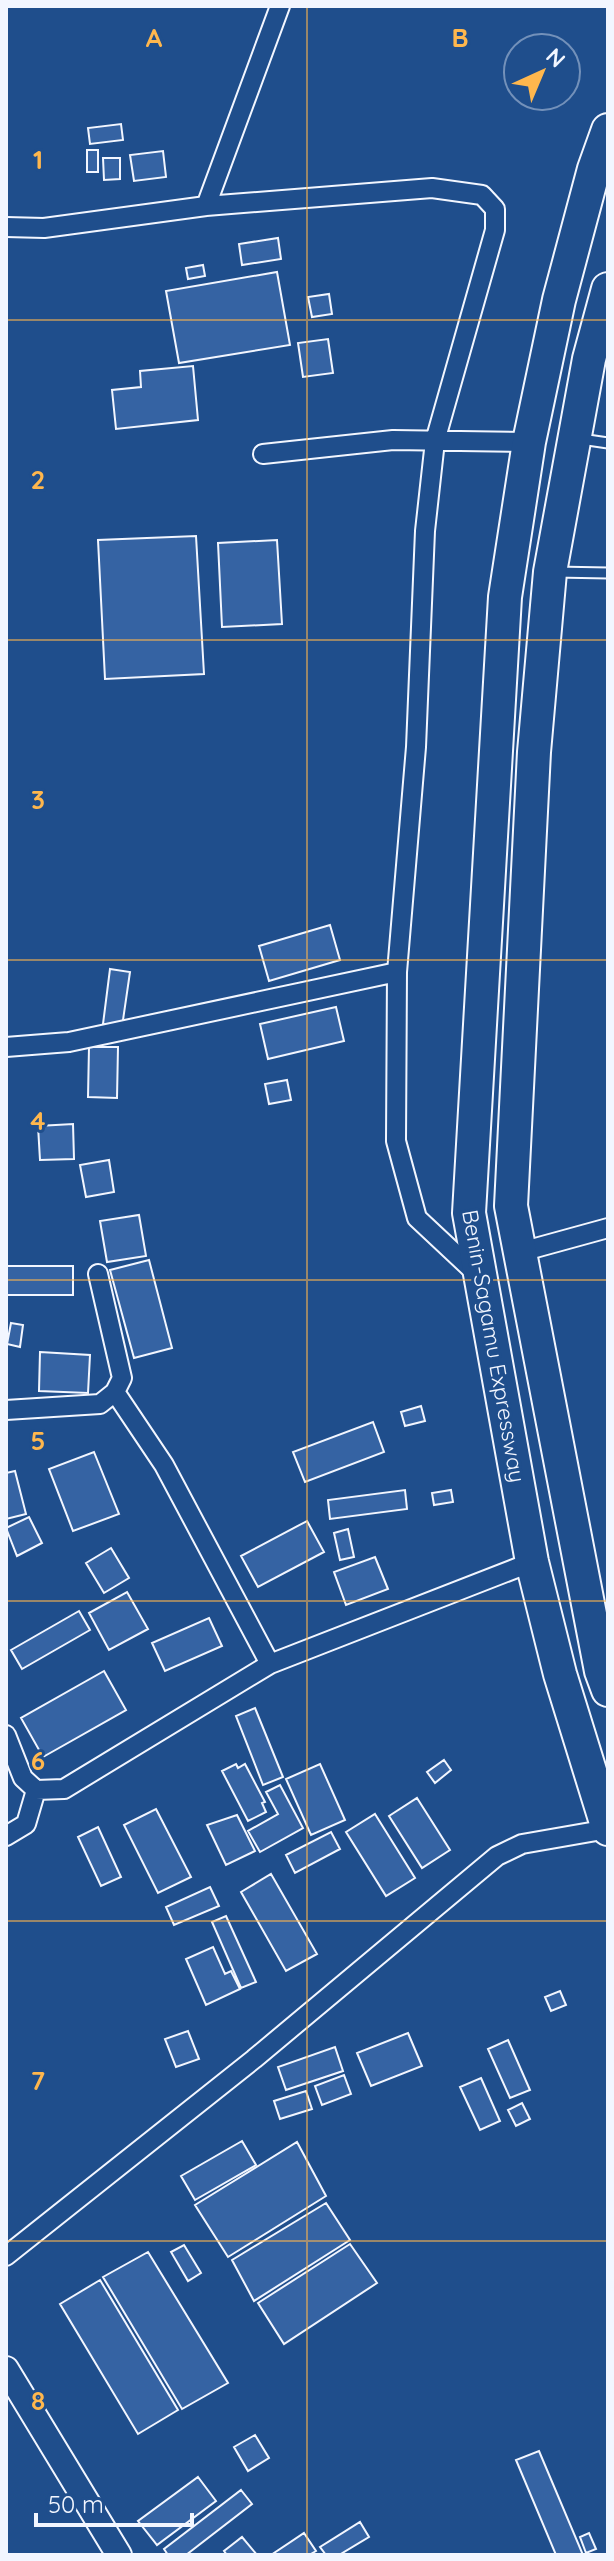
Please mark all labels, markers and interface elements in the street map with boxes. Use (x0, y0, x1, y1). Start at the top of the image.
text: A (146, 21, 163, 54)
text: B (451, 21, 469, 54)
north arrow (502, 32, 582, 112)
text: N (540, 42, 571, 73)
text: 1 (33, 143, 43, 176)
text: 2 (31, 463, 45, 496)
text: 3 (31, 783, 45, 816)
text: 4 (30, 1104, 46, 1137)
street label: Benin-Sagamu Expressway (456, 1207, 532, 1485)
text: 5 (31, 1424, 45, 1457)
text: 6 (31, 1744, 45, 1777)
text: 7 (31, 2064, 45, 2097)
text: 8 (31, 2384, 45, 2417)
scale bar (36, 2477, 192, 2527)
text: 50 m (48, 2489, 104, 2519)

